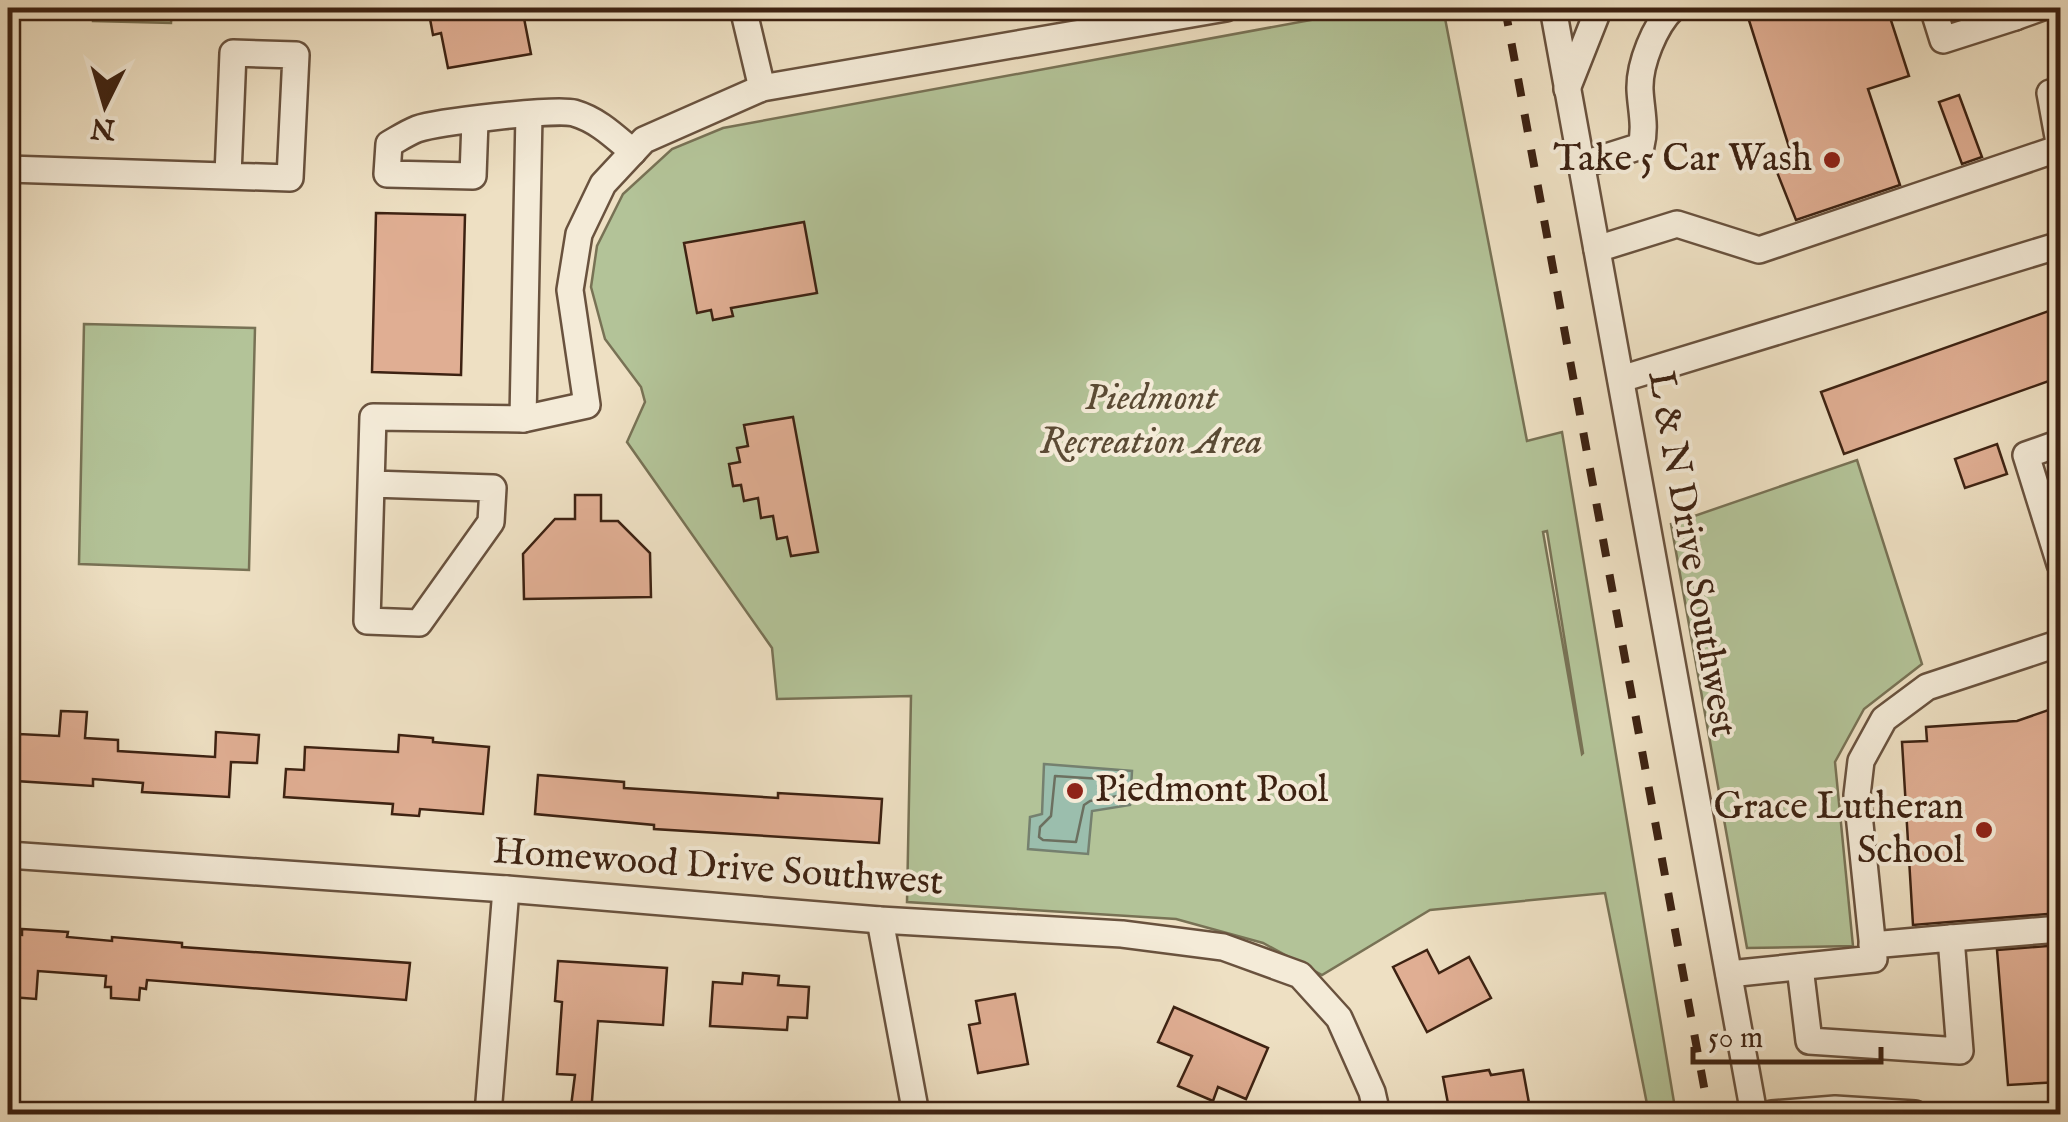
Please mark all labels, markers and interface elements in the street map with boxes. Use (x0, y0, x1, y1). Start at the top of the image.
north arrow (55, 55, 155, 155)
text: N (89, 109, 118, 146)
place label: Take 5 Car Wash (1553, 136, 1812, 184)
marker: Take 5 Car Wash (1821, 149, 1843, 171)
street label: L & N Drive Southwest (1635, 367, 1747, 741)
park label: Piedmont Recreation Area (1040, 375, 1262, 467)
place label: Piedmont Pool (1095, 767, 1329, 815)
marker: Piedmont Pool (1064, 780, 1086, 802)
place label: Grace Lutheran School (1713, 784, 1965, 876)
marker: Grace Lutheran School (1973, 819, 1995, 841)
street label: Homewood Drive Southwest (491, 828, 945, 908)
scale bar (1693, 1002, 1880, 1064)
text: 50 m (1708, 1020, 1763, 1058)

